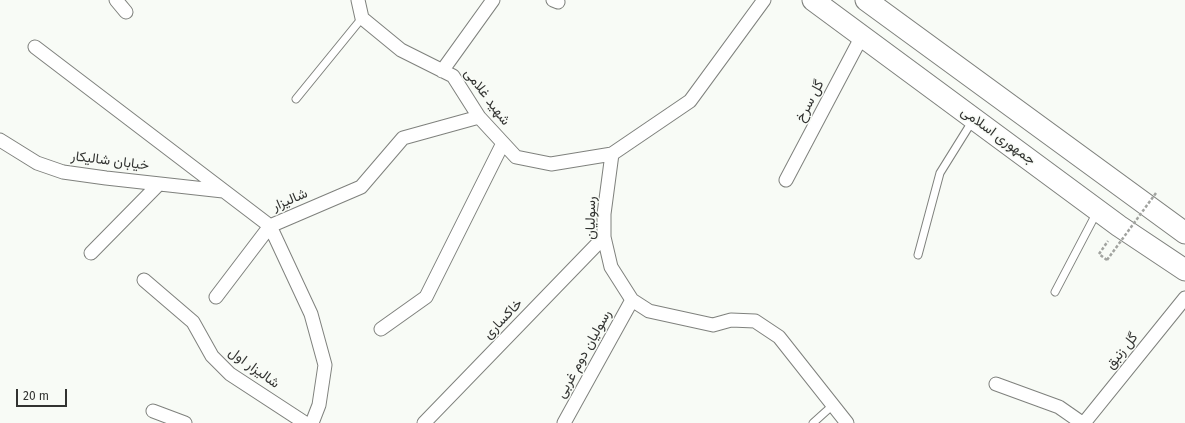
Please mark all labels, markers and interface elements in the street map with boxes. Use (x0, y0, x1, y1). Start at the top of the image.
street label: شهید غلامی (460, 65, 514, 129)
street label: گل سرخ (792, 77, 828, 125)
street label: جمهوری اسلامی (957, 103, 1039, 169)
street label: خیابان شالیکار (70, 148, 150, 174)
street label: شالیزار (270, 185, 310, 215)
street label: رسولیان (582, 196, 600, 240)
street label: خاکساری (480, 295, 526, 343)
street label: رسولیان دوم غربی (553, 307, 615, 401)
street label: گل زنبق (1102, 329, 1142, 373)
street label: شالیزار اول (225, 344, 283, 392)
scale bar (18, 381, 69, 407)
text: 20 m (23, 389, 49, 403)

